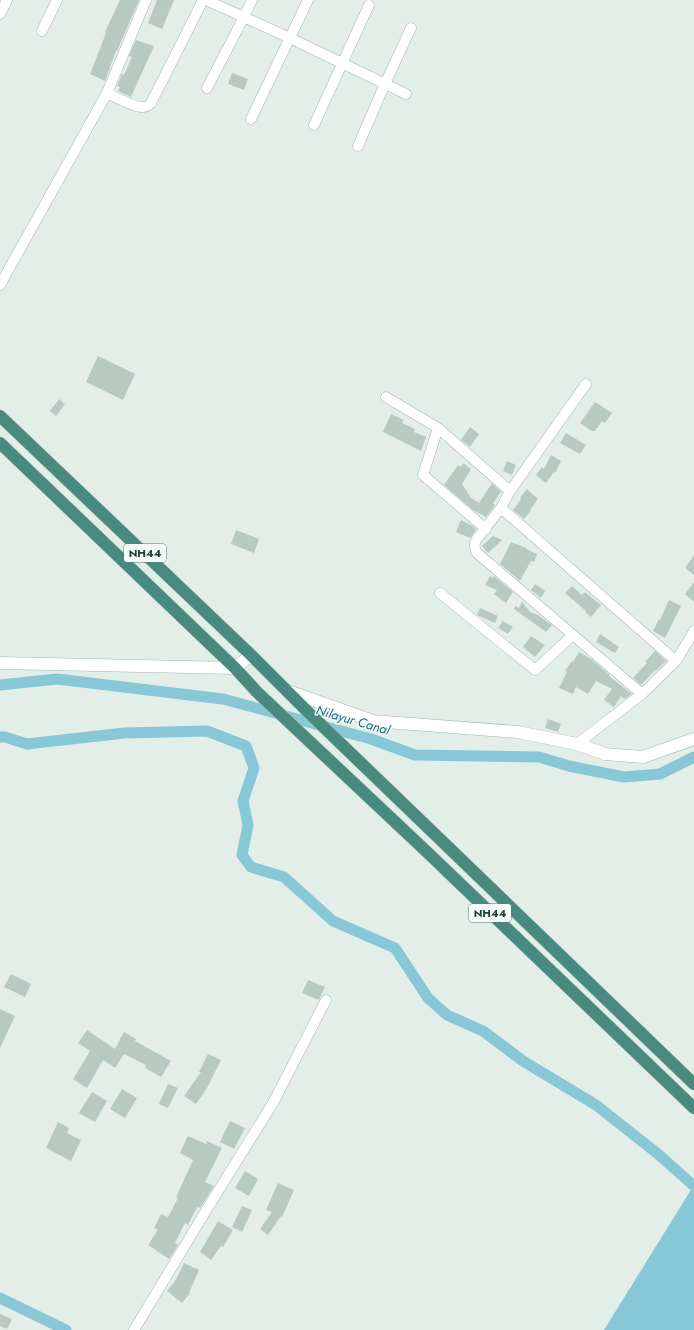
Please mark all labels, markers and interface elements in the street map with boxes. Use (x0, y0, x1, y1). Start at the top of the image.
road number: NH44 (124, 544, 166, 562)
water label: Nilayur Canal (314, 700, 393, 740)
road number: NH44 (469, 904, 511, 922)

